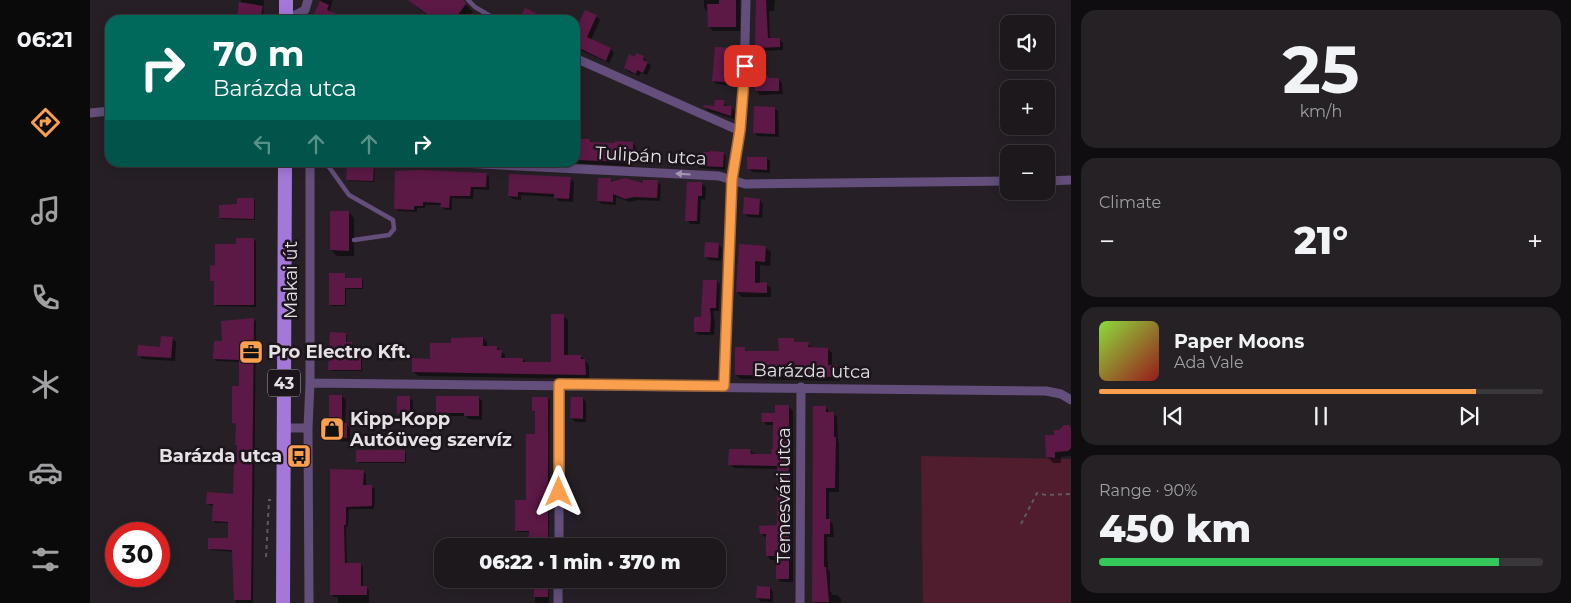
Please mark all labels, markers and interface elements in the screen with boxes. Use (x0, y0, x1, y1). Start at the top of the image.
map controls (1000, 15, 1055, 200)
button: sound (1000, 15, 1055, 70)
text: 06:21 (17, 26, 73, 53)
text: 25 (1282, 30, 1360, 109)
text: 70 m (213, 32, 304, 75)
icon: right (130, 35, 195, 100)
pin (724, 45, 766, 87)
icon: arrive (731, 52, 759, 80)
text: Barázda utca (213, 75, 357, 102)
button: + (1000, 80, 1055, 135)
text: km/h (1300, 102, 1342, 121)
icon: directions (28, 105, 63, 140)
icon: left (249, 130, 277, 158)
icon: ahead (302, 130, 330, 158)
icon: ahead (355, 130, 383, 158)
icon: right (408, 130, 436, 158)
street label: Tulipán utca (595, 142, 707, 170)
button: − (1000, 145, 1055, 200)
one-way arrow (675, 169, 691, 177)
icon: music (28, 193, 63, 228)
text: Climate (1099, 193, 1161, 212)
text: 21° (1294, 217, 1348, 264)
text: − (1099, 224, 1115, 258)
text: + (1527, 224, 1543, 258)
street label: Makai út (280, 241, 302, 319)
icon: phone (28, 280, 63, 315)
text: Paper Moons (1174, 330, 1304, 353)
office icon: Pro Electro Kft. (238, 339, 264, 365)
place label: Pro Electro Kft. (268, 341, 411, 363)
text: Ada Vale (1174, 353, 1244, 372)
street label: Barázda utca (753, 359, 871, 383)
icon: climate (28, 367, 63, 402)
road number: 43 (268, 369, 300, 396)
icon: previous (1159, 402, 1187, 430)
icon: pause (1307, 402, 1335, 430)
icon: next (1455, 402, 1483, 430)
place label: Kipp-Kopp Autóüveg szervíz (349, 408, 512, 451)
shop icon: Kipp-Kopp Autóüveg szervíz (319, 416, 345, 442)
street label: Temesvári utca (773, 427, 795, 563)
bus stop icon: Barázda utca (286, 443, 312, 469)
place label: Barázda utca (159, 445, 282, 467)
icon: car (28, 455, 63, 490)
position arrow (532, 465, 584, 517)
text: Range · 90% (1099, 481, 1197, 500)
text: 450 km (1099, 505, 1251, 552)
speed limit sign: 30 (105, 522, 170, 587)
icon: filters (28, 542, 63, 577)
text: 06:22 · 1 min · 370 m (479, 551, 681, 574)

